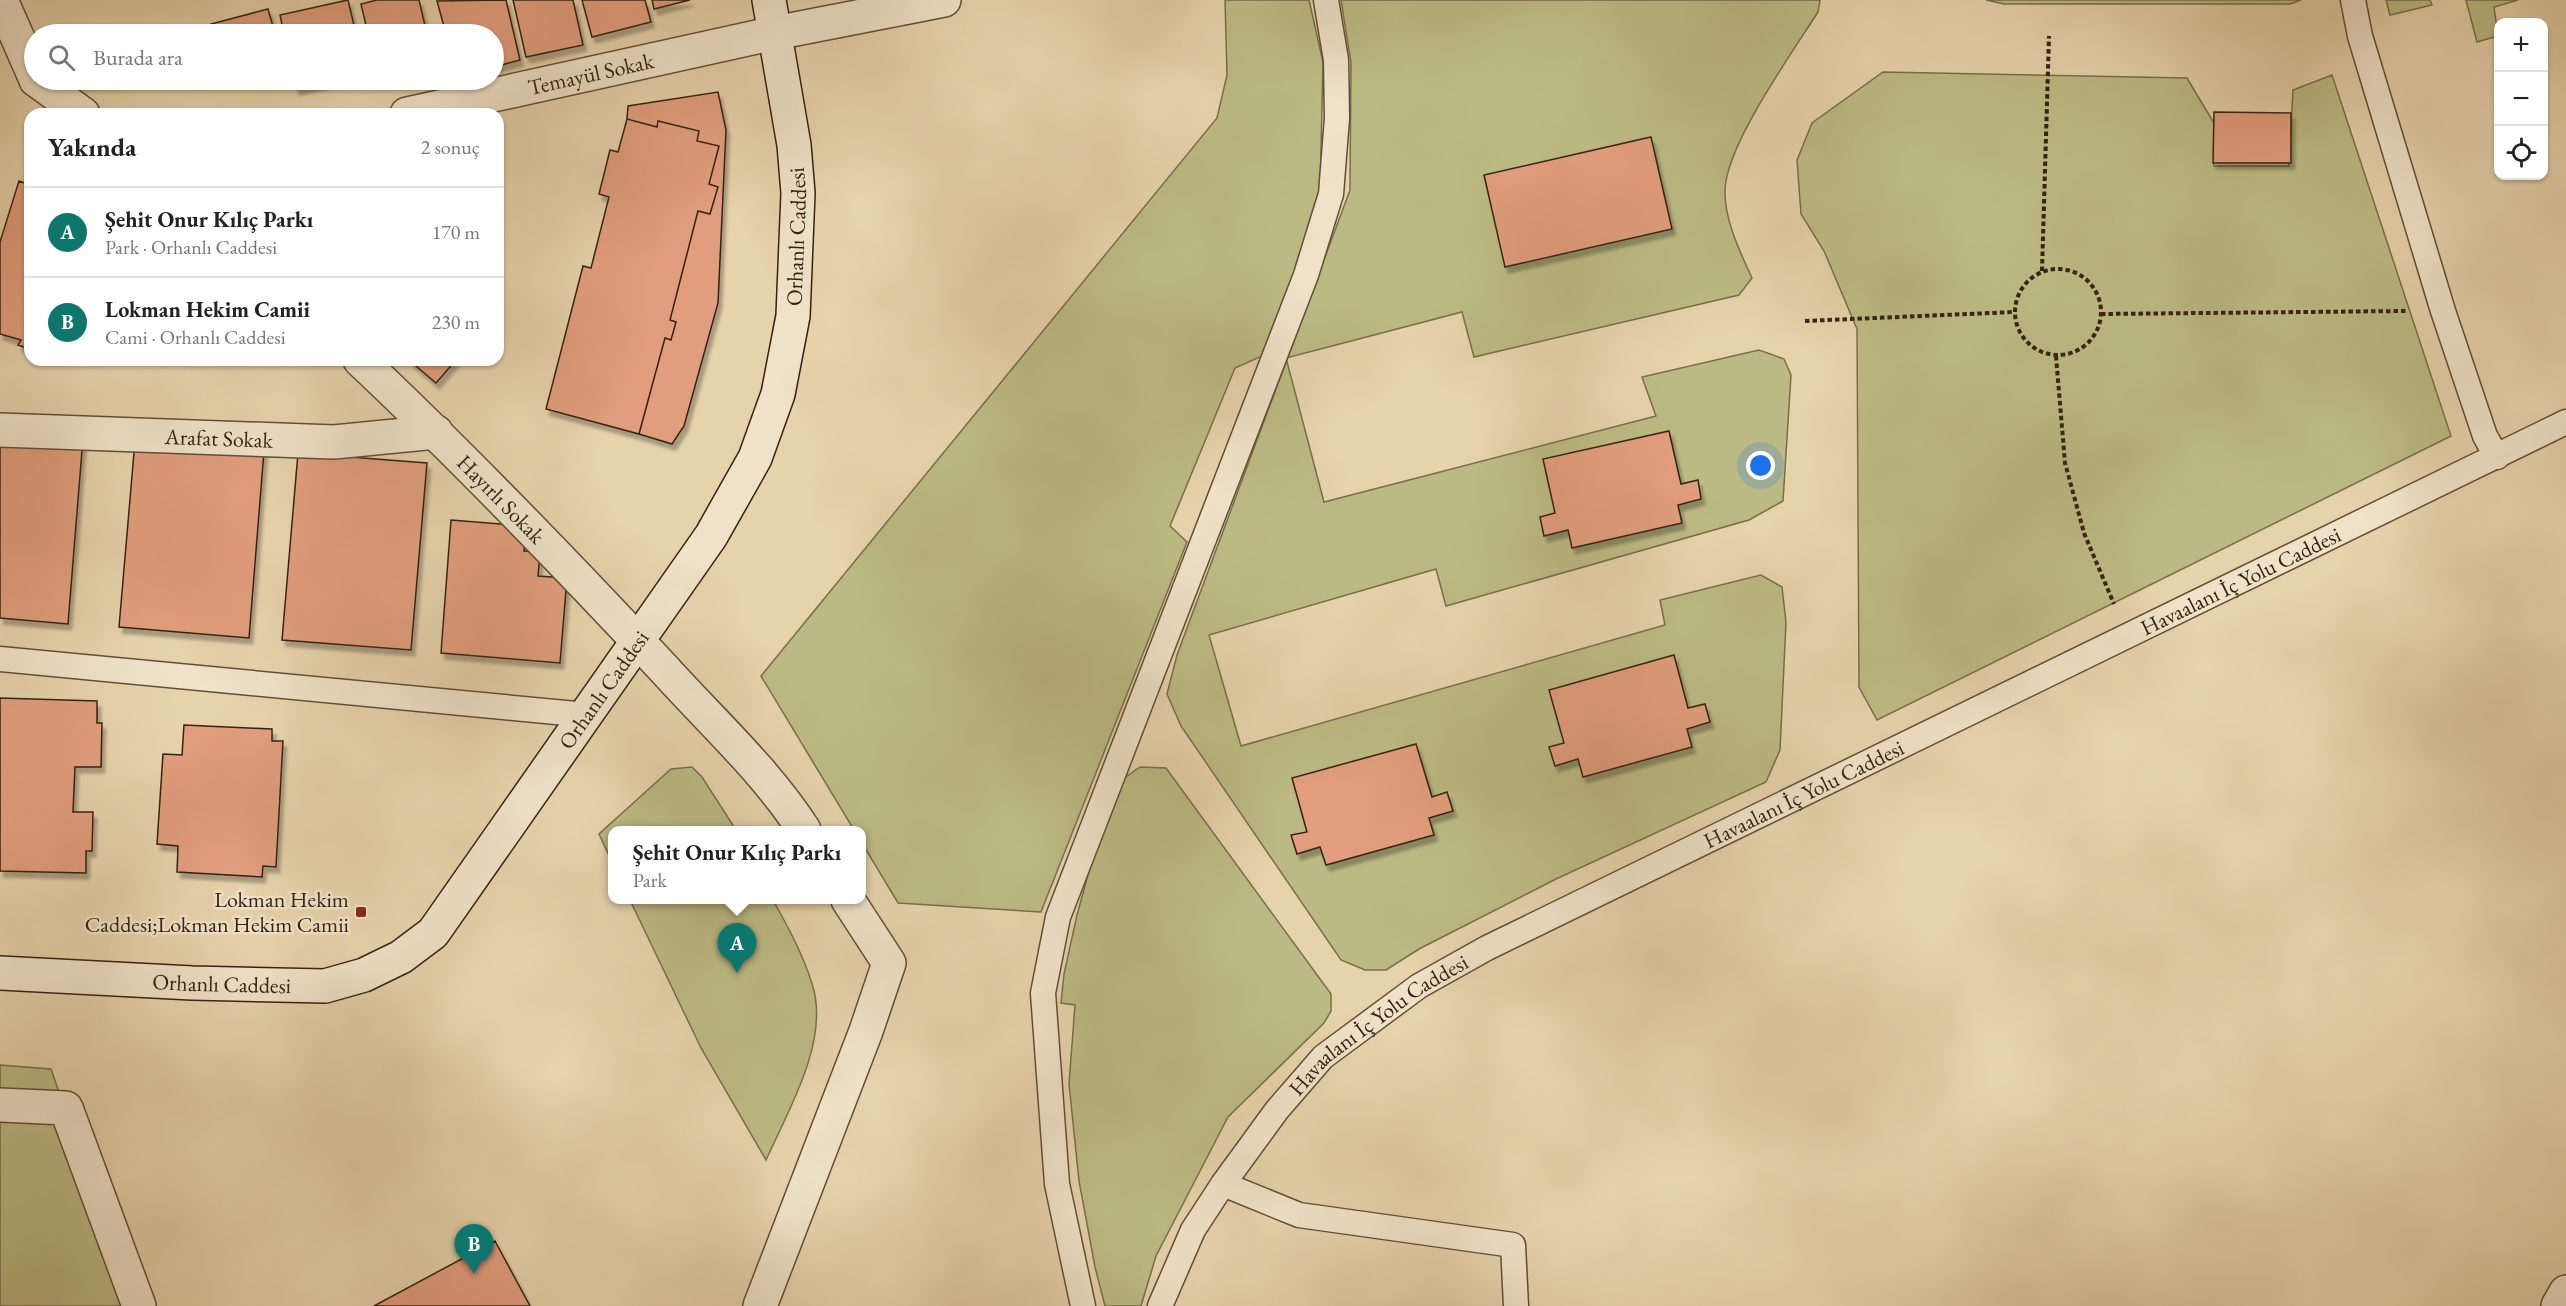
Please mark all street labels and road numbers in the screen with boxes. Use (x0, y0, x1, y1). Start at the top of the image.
street label: Temayül Sokak (525, 46, 657, 102)
street label: Orhanlı Caddesi (779, 166, 813, 307)
street label: Arafat Sokak (163, 422, 274, 455)
street label: Hayırlı Sokak (450, 448, 552, 550)
street label: Havaalanı İç Yolu Caddesi (2136, 520, 2346, 642)
street label: Orhanlı Caddesi (552, 625, 655, 755)
street label: Havaalanı İç Yolu Caddesi (1699, 733, 1909, 855)
street label: Havaalanı İç Yolu Caddesi (1282, 948, 1473, 1102)
street label: Orhanlı Caddesi (152, 967, 291, 1000)

